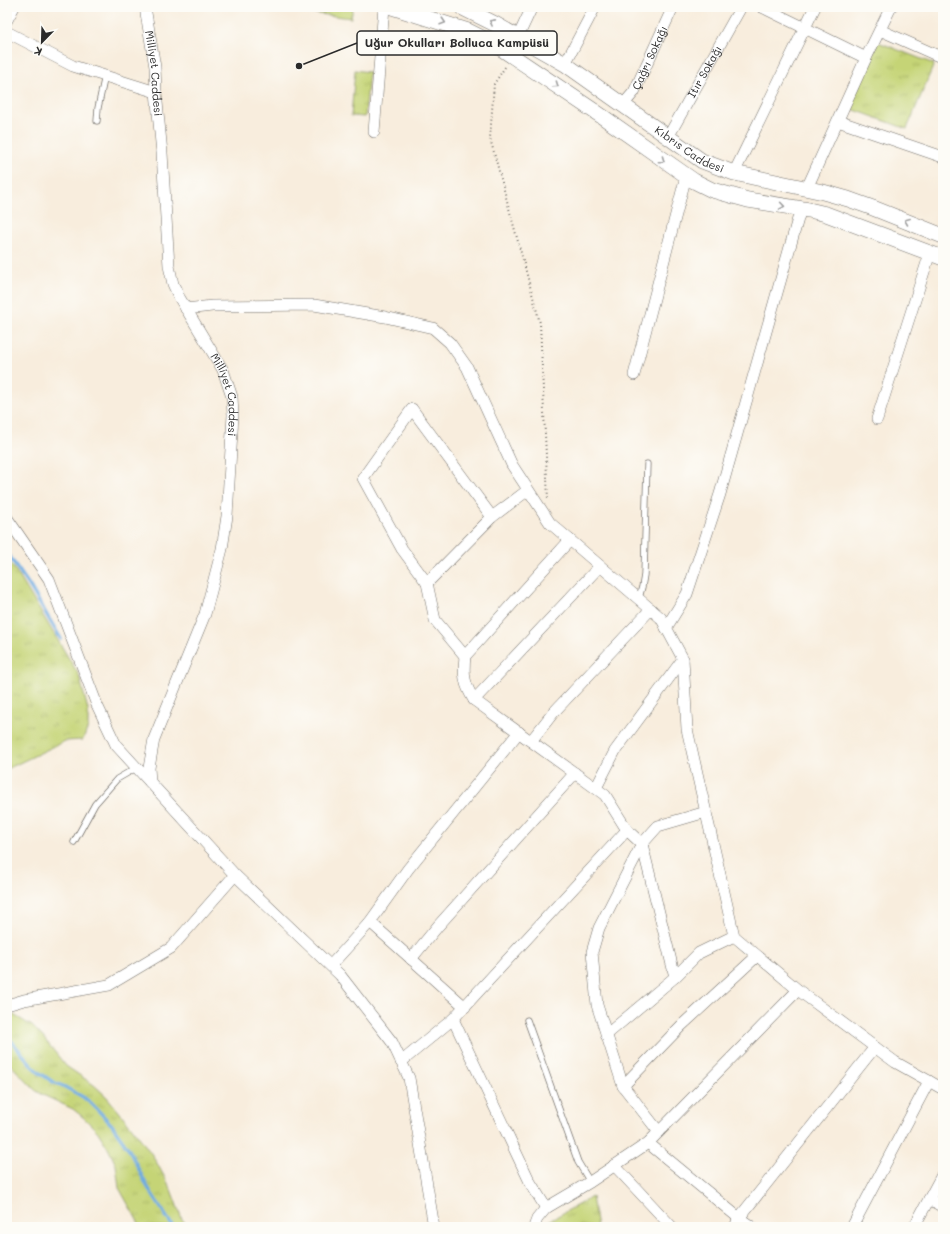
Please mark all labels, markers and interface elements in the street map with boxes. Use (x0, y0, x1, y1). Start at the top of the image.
one-way arrow (439, 18, 446, 26)
one-way arrow (489, 20, 496, 27)
north arrow (22, 22, 62, 62)
street label: Çağrı Sokağı (628, 23, 670, 92)
street label: Milliyet Caddesi (142, 29, 166, 117)
callout: Uğur Okulları Bolluca Kampüsü (357, 31, 557, 55)
text: Uğur Okulları Bolluca Kampüsü (365, 34, 549, 50)
text: K (32, 43, 44, 60)
street label: Itır Sokağı (684, 43, 725, 100)
one-way arrow (551, 80, 558, 87)
street label: Kıbrıs Caddesi (652, 122, 726, 176)
one-way arrow (658, 155, 665, 163)
one-way arrow (779, 201, 785, 209)
one-way arrow (903, 218, 910, 226)
street label: Milliyet Caddesi (207, 350, 241, 437)

